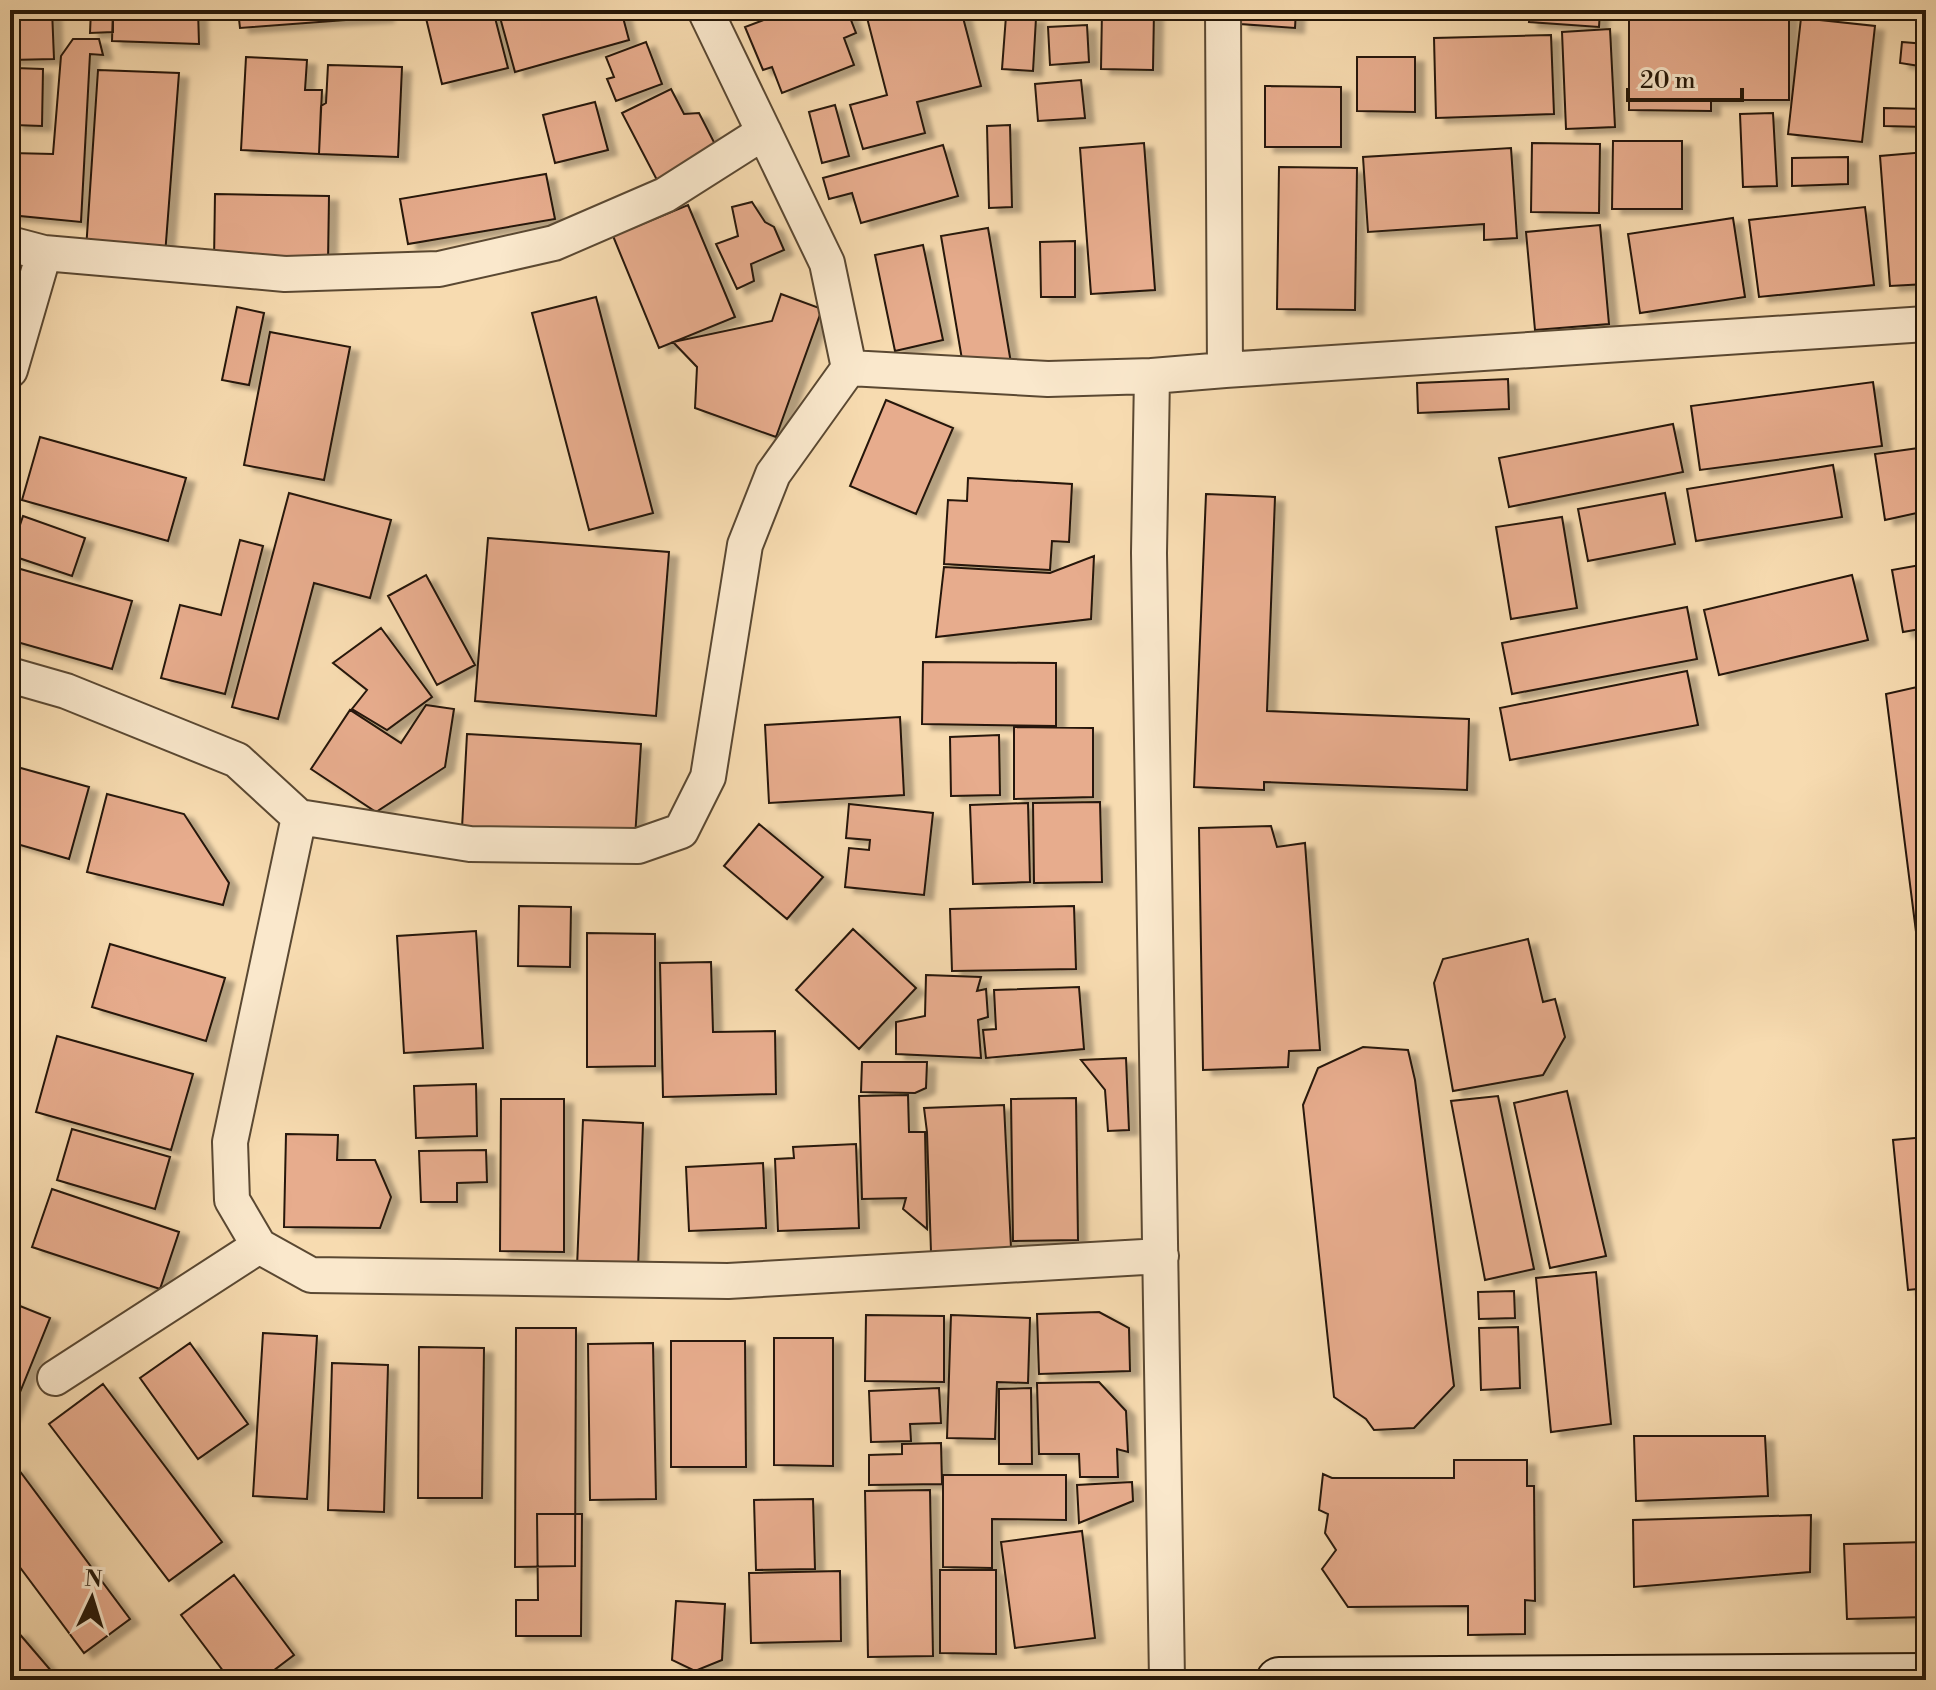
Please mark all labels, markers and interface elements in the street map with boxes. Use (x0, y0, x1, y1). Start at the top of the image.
scale bar (1628, 52, 1742, 102)
text: 20 m (1640, 66, 1696, 96)
north arrow (52, 1558, 132, 1638)
text: N (84, 1565, 104, 1594)

